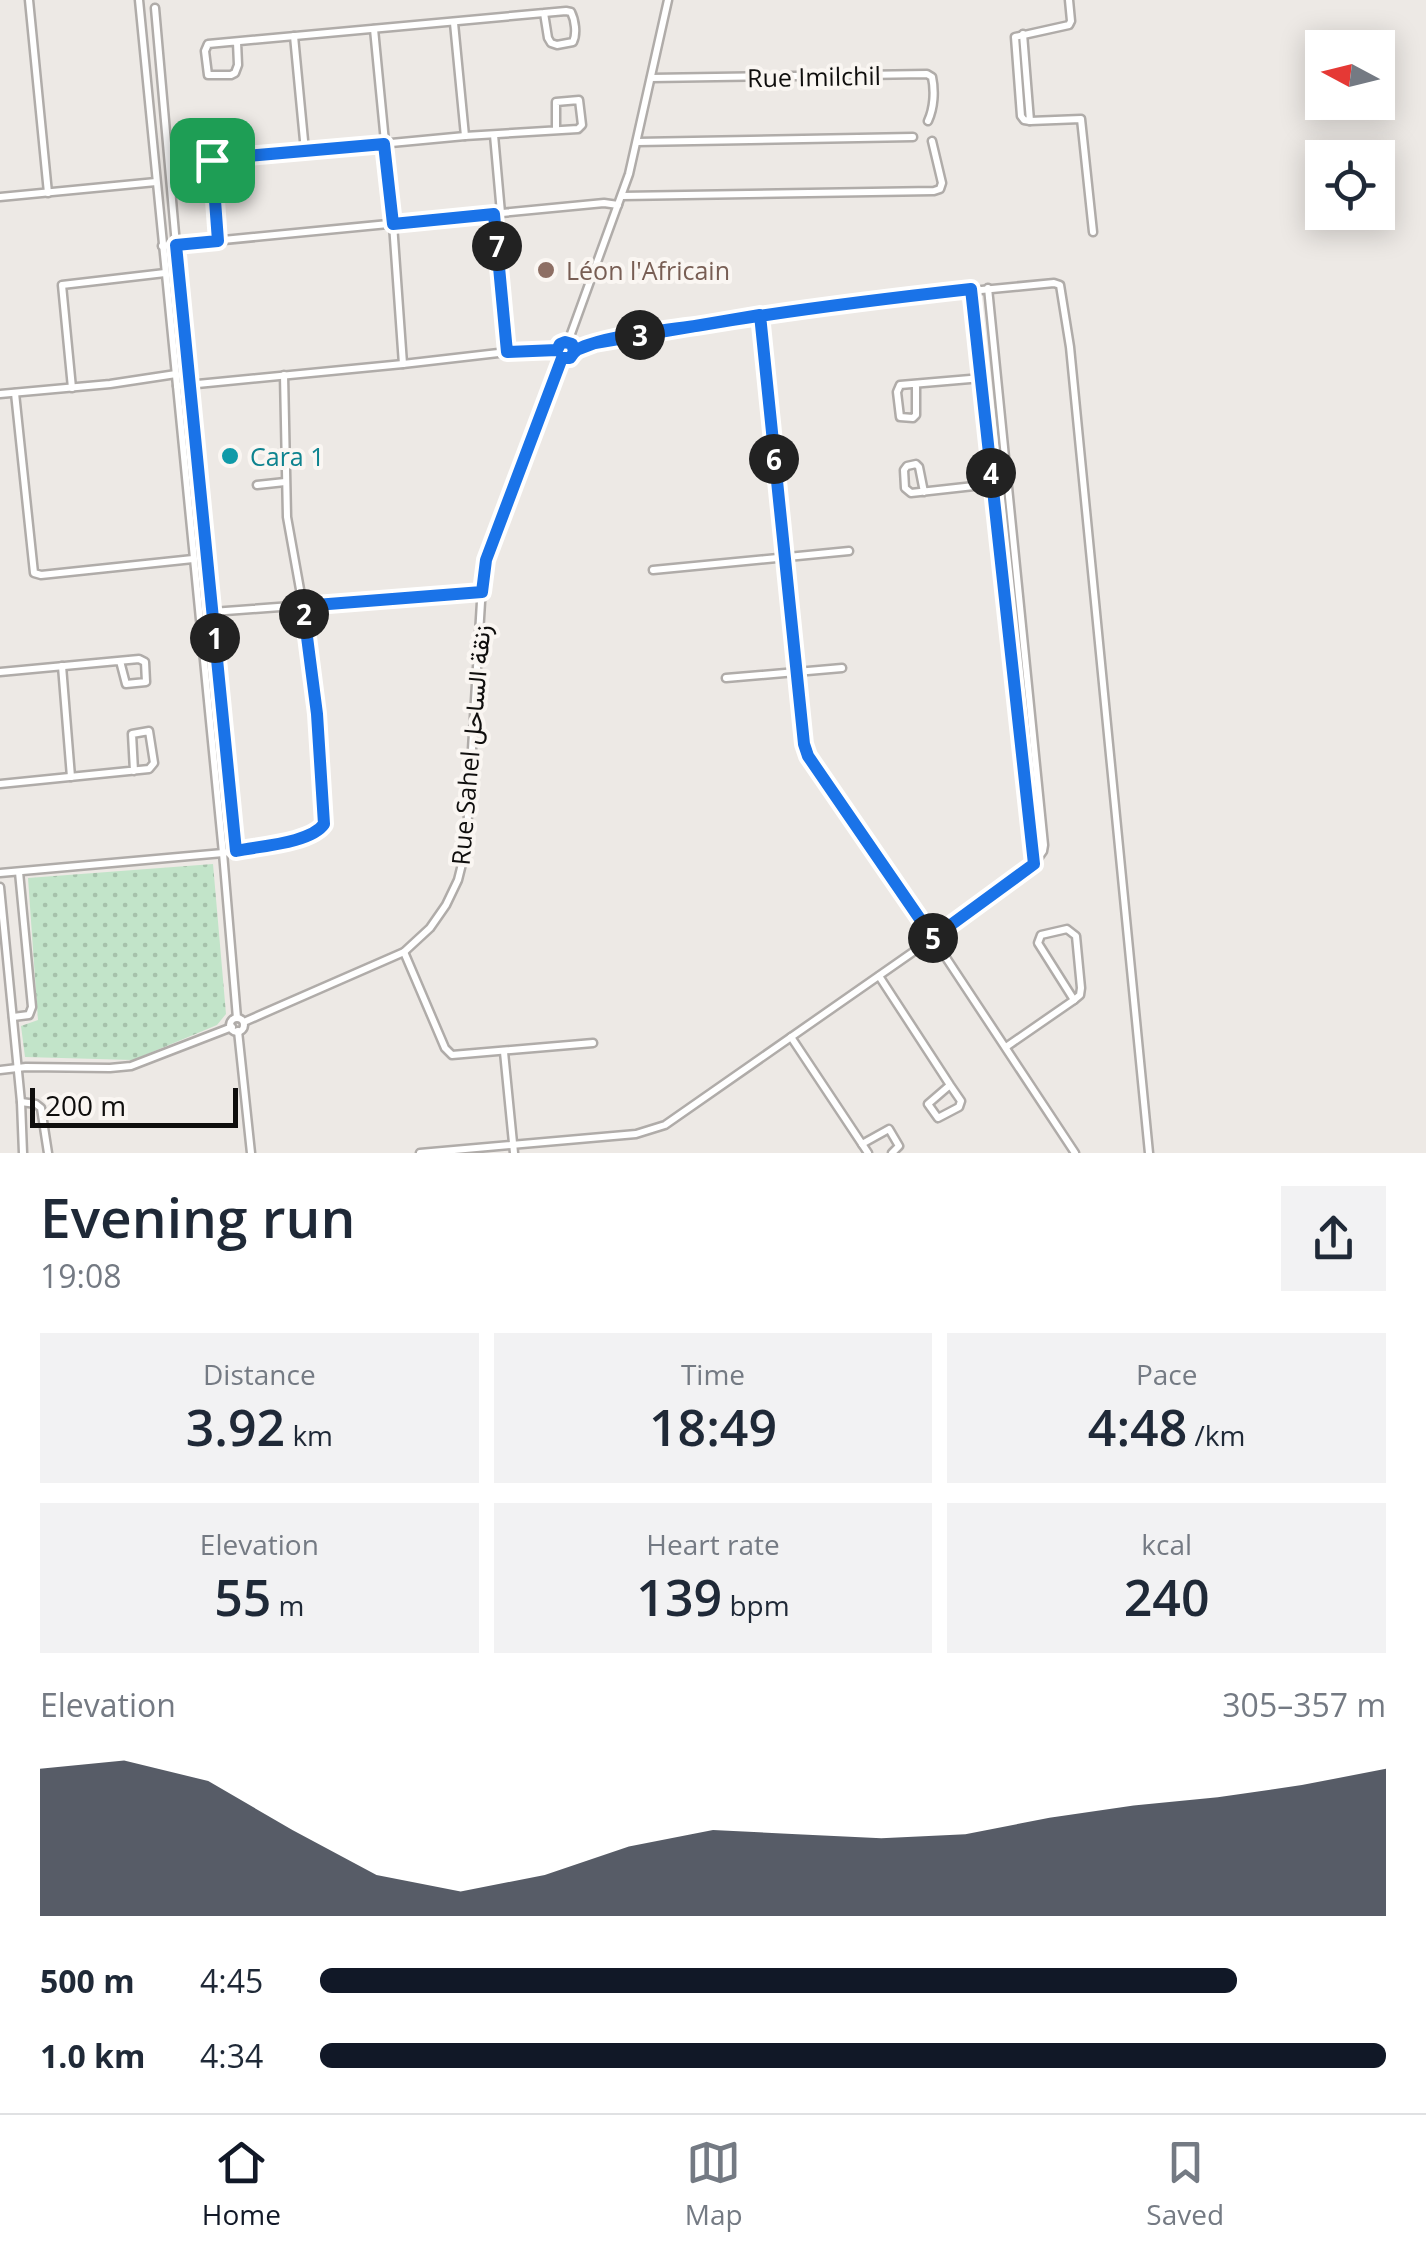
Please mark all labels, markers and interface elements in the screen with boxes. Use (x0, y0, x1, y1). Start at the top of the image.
north arrow (1305, 30, 1395, 120)
map controls (1305, 30, 1395, 230)
street label: Rue Imilchil (747, 58, 881, 94)
pin (170, 118, 255, 203)
icon: arrive (185, 133, 240, 188)
button: locate (1305, 140, 1395, 230)
pin: 7 (472, 221, 522, 271)
text: 7 (489, 227, 505, 265)
place label: Léon l'Africain (566, 253, 730, 287)
marker: Léon l'Africain (535, 259, 557, 281)
pin: 3 (615, 310, 665, 360)
text: 3 (632, 316, 648, 354)
pin: 6 (749, 434, 799, 484)
place label: Cara 1 (250, 439, 325, 473)
text: 6 (766, 440, 782, 478)
marker: Cara 1 (219, 445, 241, 467)
pin: 4 (966, 448, 1016, 498)
text: 4 (983, 454, 999, 492)
pin: 2 (279, 589, 329, 639)
text: 2 (296, 595, 312, 633)
pin: 1 (190, 613, 240, 663)
text: 1 (207, 619, 223, 657)
street label: Rue Sahel زنقة الساحل (443, 623, 497, 867)
pin: 5 (908, 913, 958, 963)
text: 5 (925, 919, 941, 957)
scale bar (30, 1083, 238, 1128)
text: 200 m (45, 1086, 126, 1124)
text: Evening run (40, 1179, 355, 1254)
button: share (1281, 1186, 1386, 1291)
text: 19:08 (40, 1254, 122, 1297)
text: Distance (203, 1355, 316, 1393)
text: Time (681, 1355, 745, 1393)
text: Pace (1136, 1355, 1197, 1393)
text: 3.92 (186, 1393, 285, 1461)
text: 18:49 (649, 1393, 777, 1461)
text: 4:48 (1088, 1393, 1187, 1461)
text: km (285, 1416, 333, 1454)
text: /km (1187, 1416, 1245, 1454)
text: Elevation (200, 1525, 319, 1563)
text: Heart rate (646, 1525, 780, 1563)
text: kcal (1141, 1525, 1192, 1563)
text: 55 (214, 1563, 271, 1631)
text: 139 (636, 1563, 722, 1631)
text: 240 (1124, 1563, 1210, 1631)
text: m (271, 1586, 305, 1624)
text: bpm (722, 1586, 790, 1624)
text: Elevation (40, 1683, 176, 1726)
text: 305–357 m (1222, 1683, 1386, 1726)
text: 500 m (40, 1959, 135, 2002)
text: 4:45 (200, 1959, 263, 2002)
text: 1.0 km (40, 2034, 145, 2077)
text: 4:34 (200, 2034, 263, 2077)
tab: Home (202, 2135, 281, 2233)
tab: Map (685, 2135, 743, 2233)
tab: Saved (1146, 2135, 1224, 2233)

